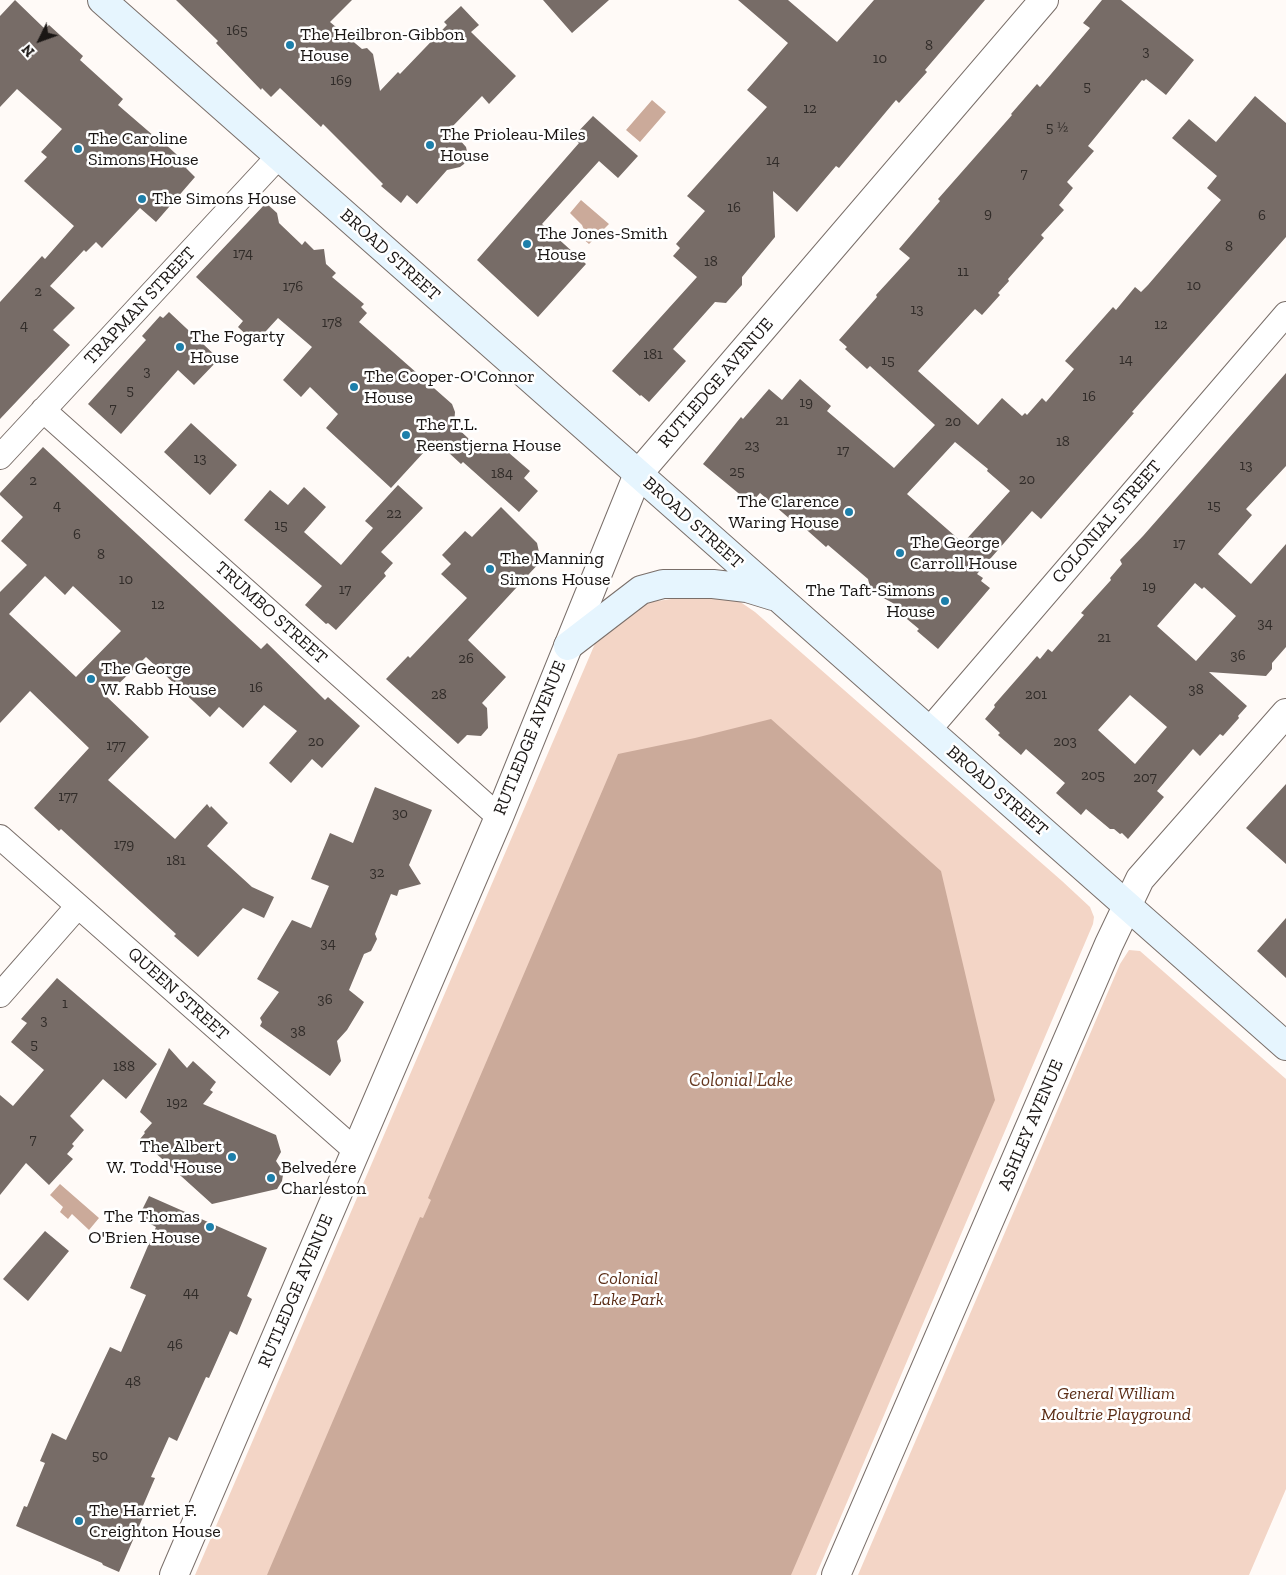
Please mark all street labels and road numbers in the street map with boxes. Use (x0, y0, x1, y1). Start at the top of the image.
street label: BROAD STREET (336, 204, 444, 306)
street label: TRAPMAN STREET (80, 243, 200, 369)
street label: RUTLEDGE AVENUE (654, 314, 778, 452)
street label: COLONIAL STREET (1048, 456, 1166, 588)
street label: BROAD STREET (639, 472, 747, 574)
street label: TRUMBO STREET (211, 557, 331, 669)
street label: RUTLEDGE AVENUE (489, 658, 571, 818)
street label: BROAD STREET (942, 741, 1052, 841)
street label: QUEEN STREET (123, 943, 233, 1045)
street label: ASHLEY AVENUE (994, 1056, 1068, 1194)
street label: RUTLEDGE AVENUE (254, 1211, 338, 1371)

